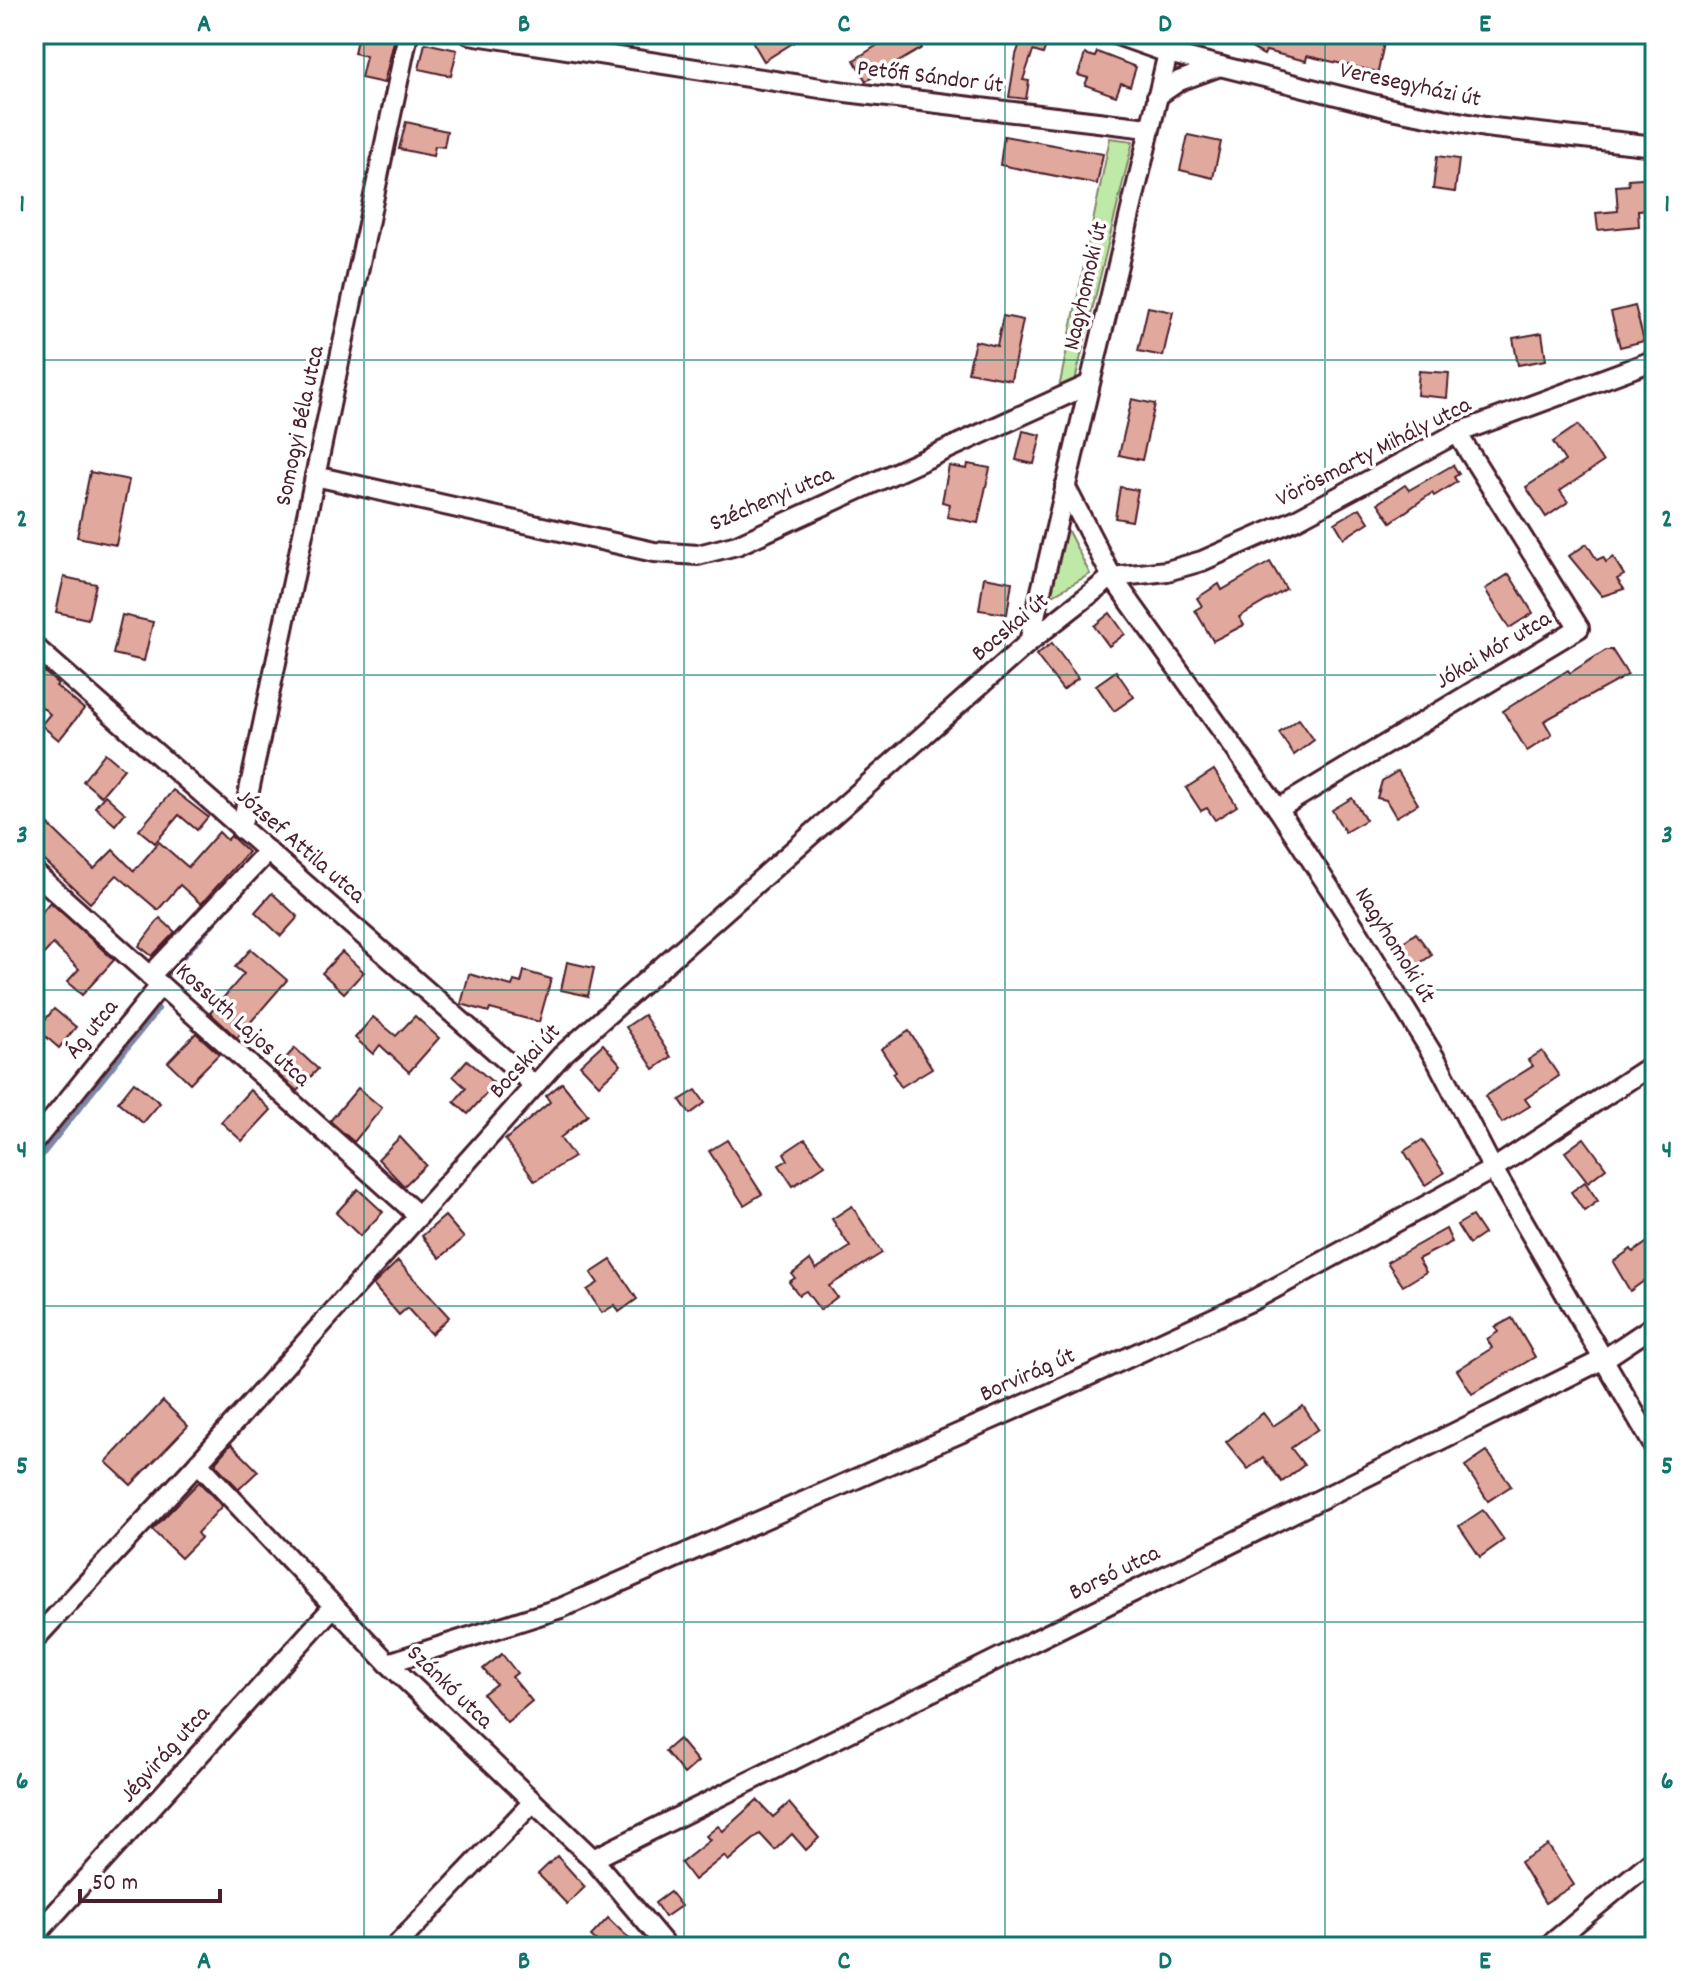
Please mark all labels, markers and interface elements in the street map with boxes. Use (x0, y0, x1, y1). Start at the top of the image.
text: A (197, 7, 211, 44)
text: B (518, 7, 530, 44)
text: C (838, 7, 851, 44)
text: D (1158, 7, 1172, 44)
text: E (1479, 7, 1491, 44)
street label: Petőfi Sándor út (855, 52, 1005, 104)
street label: Veresegyházi út (1336, 54, 1484, 118)
text: 1 (19, 187, 25, 224)
text: 1 (1664, 187, 1670, 224)
street label: Nagyhomoki út (1056, 218, 1118, 354)
street label: Somogyi Béla utca (267, 342, 335, 509)
street label: Vörösmarty Mihály utca (1270, 389, 1478, 517)
street label: Széchenyi utca (705, 458, 840, 541)
text: 2 (16, 502, 28, 539)
text: 2 (1661, 502, 1673, 539)
street label: Bocskai út (965, 585, 1057, 671)
street label: Jókai Mór utca (1430, 603, 1559, 699)
street label: József Attila utca (228, 781, 372, 913)
text: 3 (16, 818, 28, 855)
text: 3 (1661, 818, 1673, 855)
street label: Nagyhomoki út (1345, 881, 1443, 1011)
street label: Kossuth Lajos utca (167, 956, 318, 1096)
street label: Ág utca (58, 992, 128, 1067)
street label: Bocskai út (482, 1017, 570, 1107)
text: 4 (17, 1133, 27, 1170)
text: 4 (1662, 1133, 1672, 1170)
street label: Borvirág út (975, 1340, 1081, 1412)
text: 5 (16, 1449, 28, 1486)
text: 5 (1661, 1449, 1673, 1486)
street label: Borsó utca (1064, 1537, 1167, 1611)
street label: Szánkó utca (398, 1638, 501, 1739)
street label: Jégvirág utca (113, 1698, 220, 1811)
text: 6 (16, 1764, 28, 1801)
text: 6 (1661, 1764, 1673, 1801)
scale bar (80, 1853, 220, 1903)
text: 50 m (92, 1867, 138, 1901)
text: A (197, 1944, 211, 1981)
text: B (518, 1944, 530, 1981)
text: C (838, 1944, 851, 1981)
text: D (1158, 1944, 1172, 1981)
text: E (1479, 1944, 1491, 1981)

